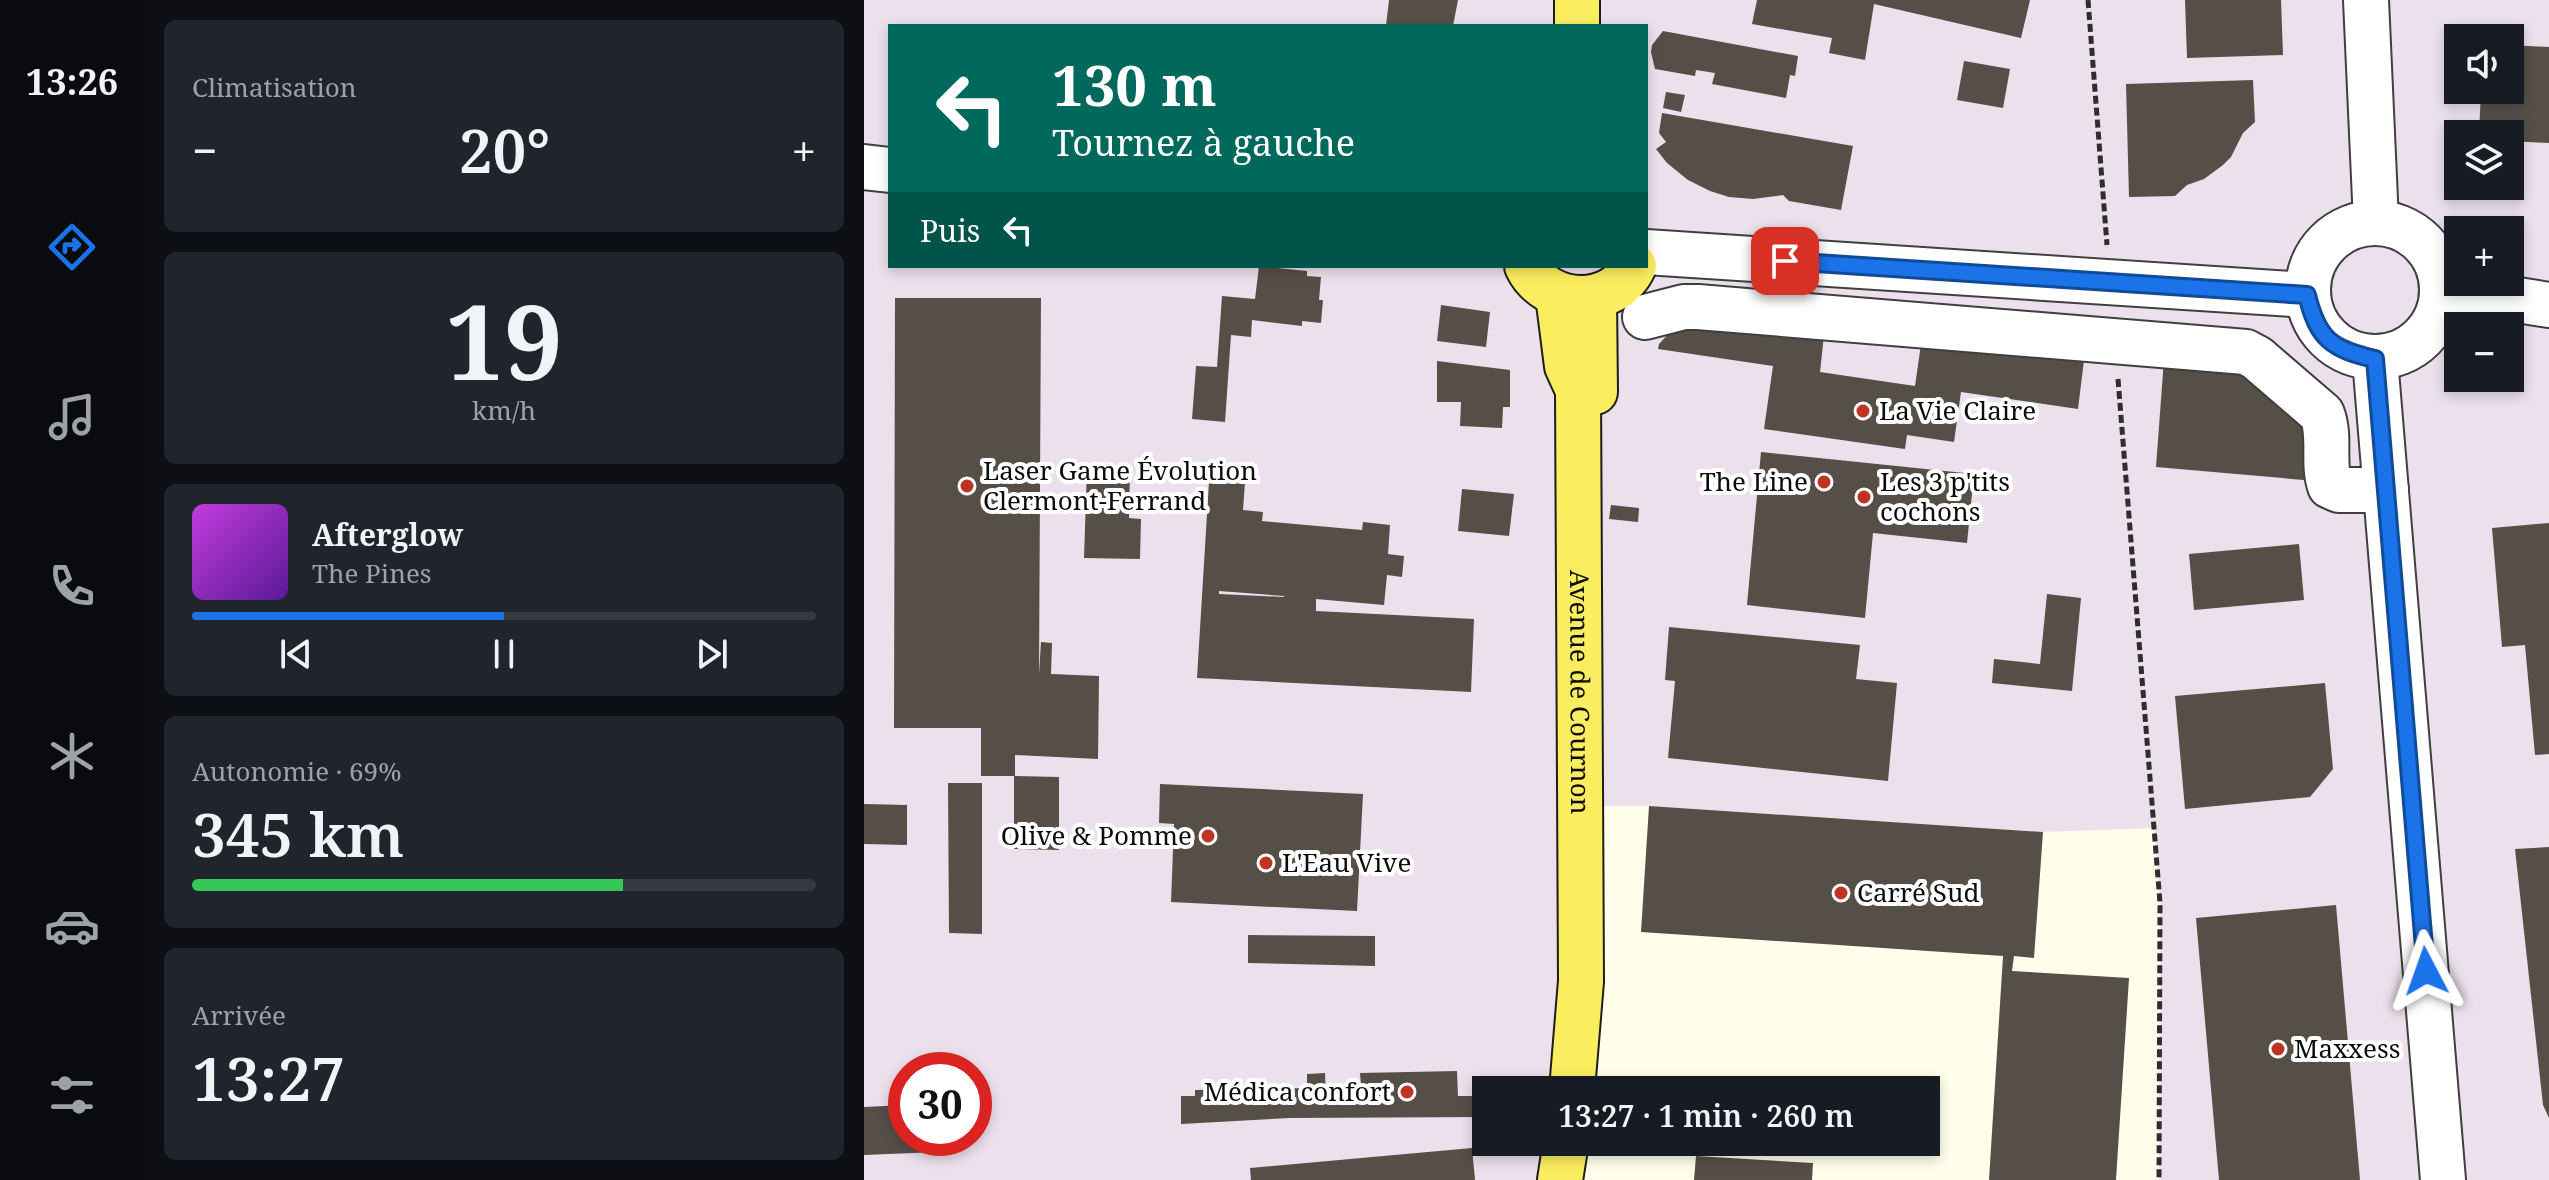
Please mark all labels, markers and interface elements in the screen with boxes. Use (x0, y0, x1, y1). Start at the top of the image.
map controls (2444, 24, 2524, 392)
button: sound (2444, 24, 2524, 104)
text: 130 m (1052, 46, 1217, 122)
icon: left (920, 56, 1024, 160)
text: 13:26 (26, 57, 118, 106)
text: Climatisation (192, 69, 357, 105)
text: 20° (459, 109, 550, 191)
text: Tournez à gauche (1052, 118, 1355, 167)
text: − (192, 120, 217, 180)
text: + (791, 120, 816, 180)
button: layers (2444, 120, 2524, 200)
icon: left (996, 208, 1040, 252)
text: Puis (920, 210, 980, 251)
button: + (2444, 216, 2524, 296)
icon: directions (44, 219, 100, 275)
pin (1751, 227, 1819, 295)
icon: arrive (1763, 239, 1807, 283)
text: 19 (445, 269, 563, 410)
button: − (2444, 312, 2524, 392)
icon: music (44, 389, 100, 445)
text: km/h (472, 392, 536, 428)
place label: La Vie Claire (1879, 392, 2036, 428)
marker: La Vie Claire (1854, 402, 1872, 420)
place label: Laser Game Évolution Clermont-Ferrand (983, 452, 1257, 518)
place label: The Line (1700, 463, 1808, 499)
place label: Les 3 p'tits cochons (1880, 463, 2010, 529)
marker: The Line (1815, 473, 1833, 491)
marker: Laser Game Évolution Clermont-Ferrand (958, 477, 976, 495)
marker: Les 3 p'tits cochons (1855, 488, 1873, 506)
text: Afterglow (312, 514, 463, 555)
text: The Pines (312, 555, 432, 591)
icon: phone (44, 558, 100, 614)
street label: Avenue de Cournon (1562, 570, 1599, 815)
icon: previous (274, 632, 318, 676)
icon: pause (482, 632, 526, 676)
icon: next (690, 632, 734, 676)
icon: climate (44, 728, 100, 784)
text: Autonomie · 69% (192, 753, 401, 789)
text: 345 km (192, 793, 404, 875)
place label: Olive & Pomme (1001, 817, 1192, 853)
marker: Olive & Pomme (1199, 827, 1217, 845)
place label: L'Eau Vive (1282, 844, 1411, 880)
marker: L'Eau Vive (1257, 854, 1275, 872)
place label: Carré Sud (1857, 874, 1979, 910)
marker: Carré Sud (1832, 884, 1850, 902)
icon: car (44, 898, 100, 954)
position arrow (2384, 929, 2468, 1013)
text: Arrivée (192, 997, 286, 1033)
place label: Maxxess (2294, 1030, 2400, 1066)
text: 13:27 (192, 1037, 345, 1119)
marker: Maxxess (2269, 1040, 2287, 1058)
speed limit sign: 30 (888, 1052, 992, 1156)
icon: filters (44, 1067, 100, 1123)
place label: Médica confort (1204, 1073, 1391, 1109)
marker: Médica confort (1398, 1083, 1416, 1101)
text: 13:27 · 1 min · 260 m (1558, 1095, 1854, 1136)

